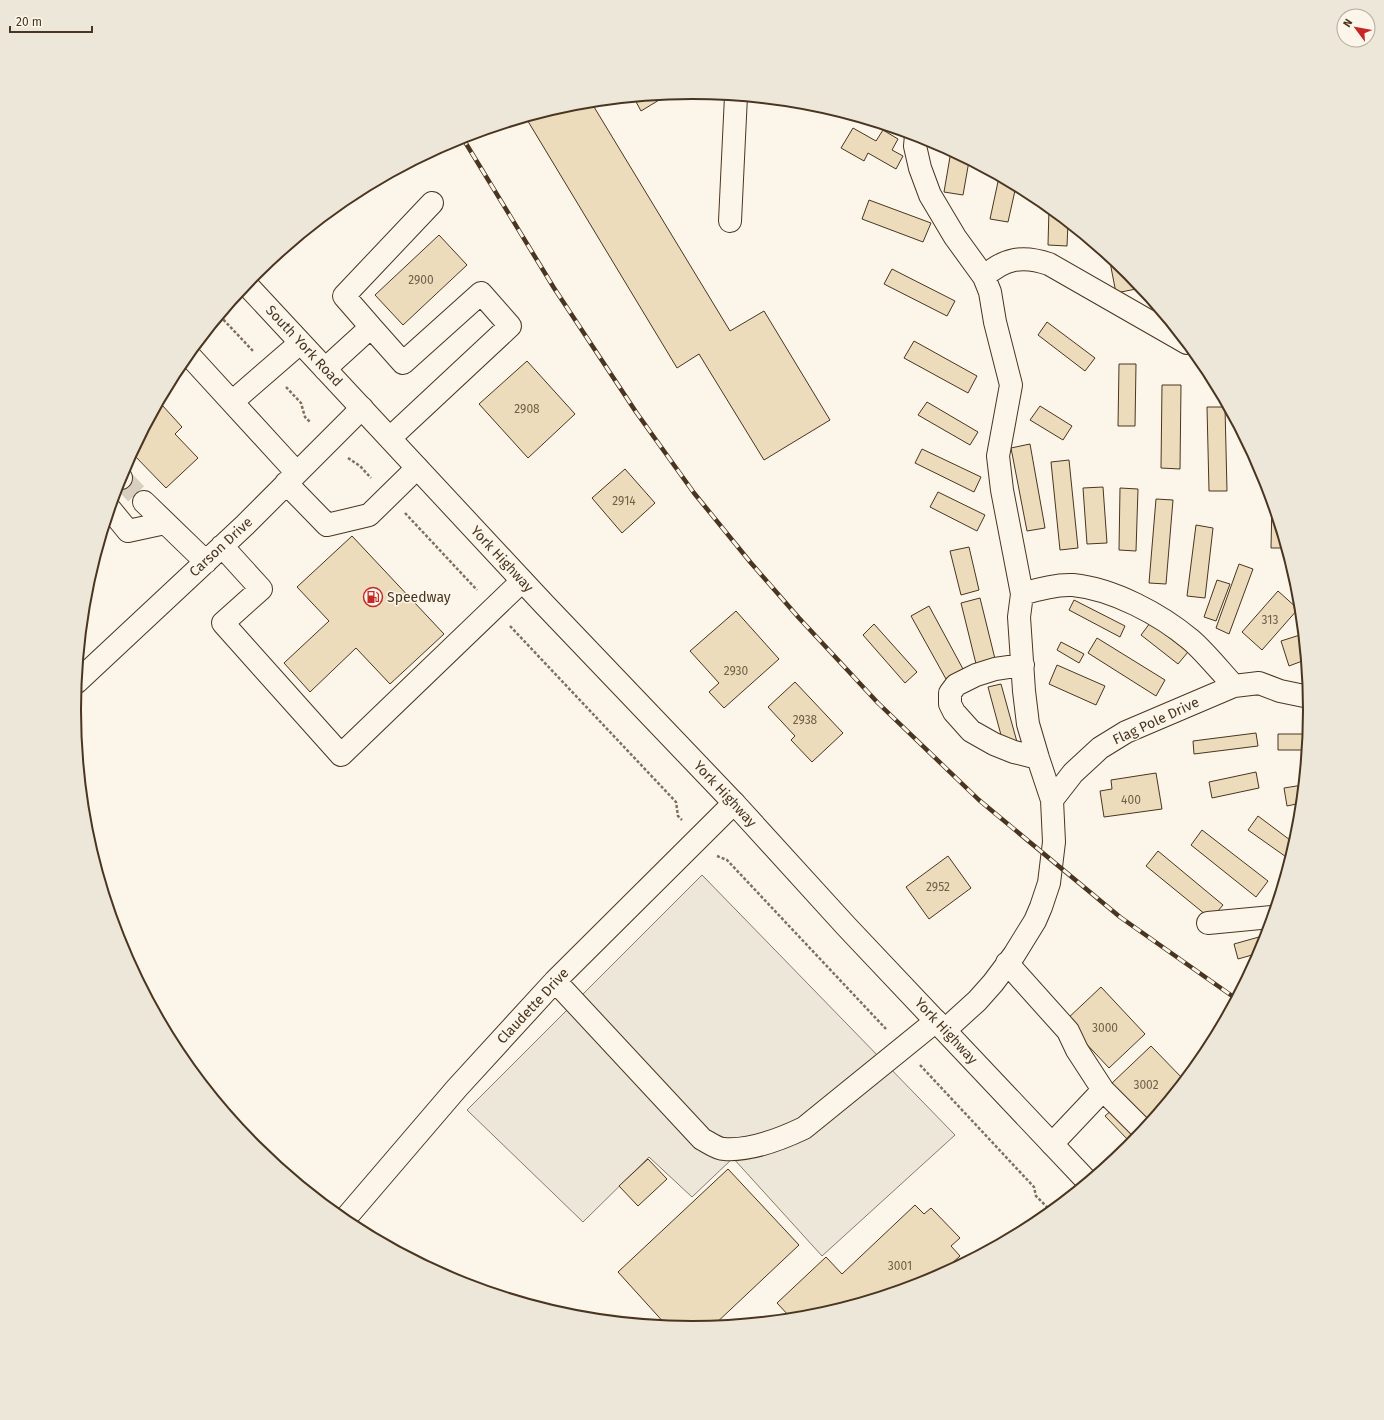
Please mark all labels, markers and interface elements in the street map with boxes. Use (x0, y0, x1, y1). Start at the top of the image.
scale bar (10, 8, 92, 34)
north arrow (1336, 8, 1376, 48)
text: 20 m (16, 15, 42, 29)
text: N (1340, 16, 1355, 30)
house number: 2900 (408, 273, 434, 287)
street label: South York Road (262, 302, 346, 390)
house number: 2908 (514, 402, 540, 416)
house number: 2914 (612, 494, 636, 508)
street label: Carson Drive (186, 514, 256, 580)
street label: York Highway (467, 522, 537, 596)
fuel station icon: Speedway (362, 586, 384, 608)
place label: Speedway (387, 589, 451, 606)
house number: 313 (1262, 613, 1278, 627)
house number: 2930 (724, 664, 749, 678)
street label: Flag Pole Drive (1110, 694, 1202, 748)
house number: 2938 (793, 713, 818, 727)
street label: York Highway (690, 757, 760, 831)
house number: 400 (1121, 793, 1141, 807)
house number: 2952 (926, 880, 950, 894)
street label: Claudette Drive (494, 965, 572, 1047)
street label: York Highway (911, 994, 981, 1068)
house number: 3000 (1092, 1021, 1118, 1035)
house number: 3002 (1133, 1078, 1159, 1092)
house number: 3001 (888, 1259, 912, 1273)

